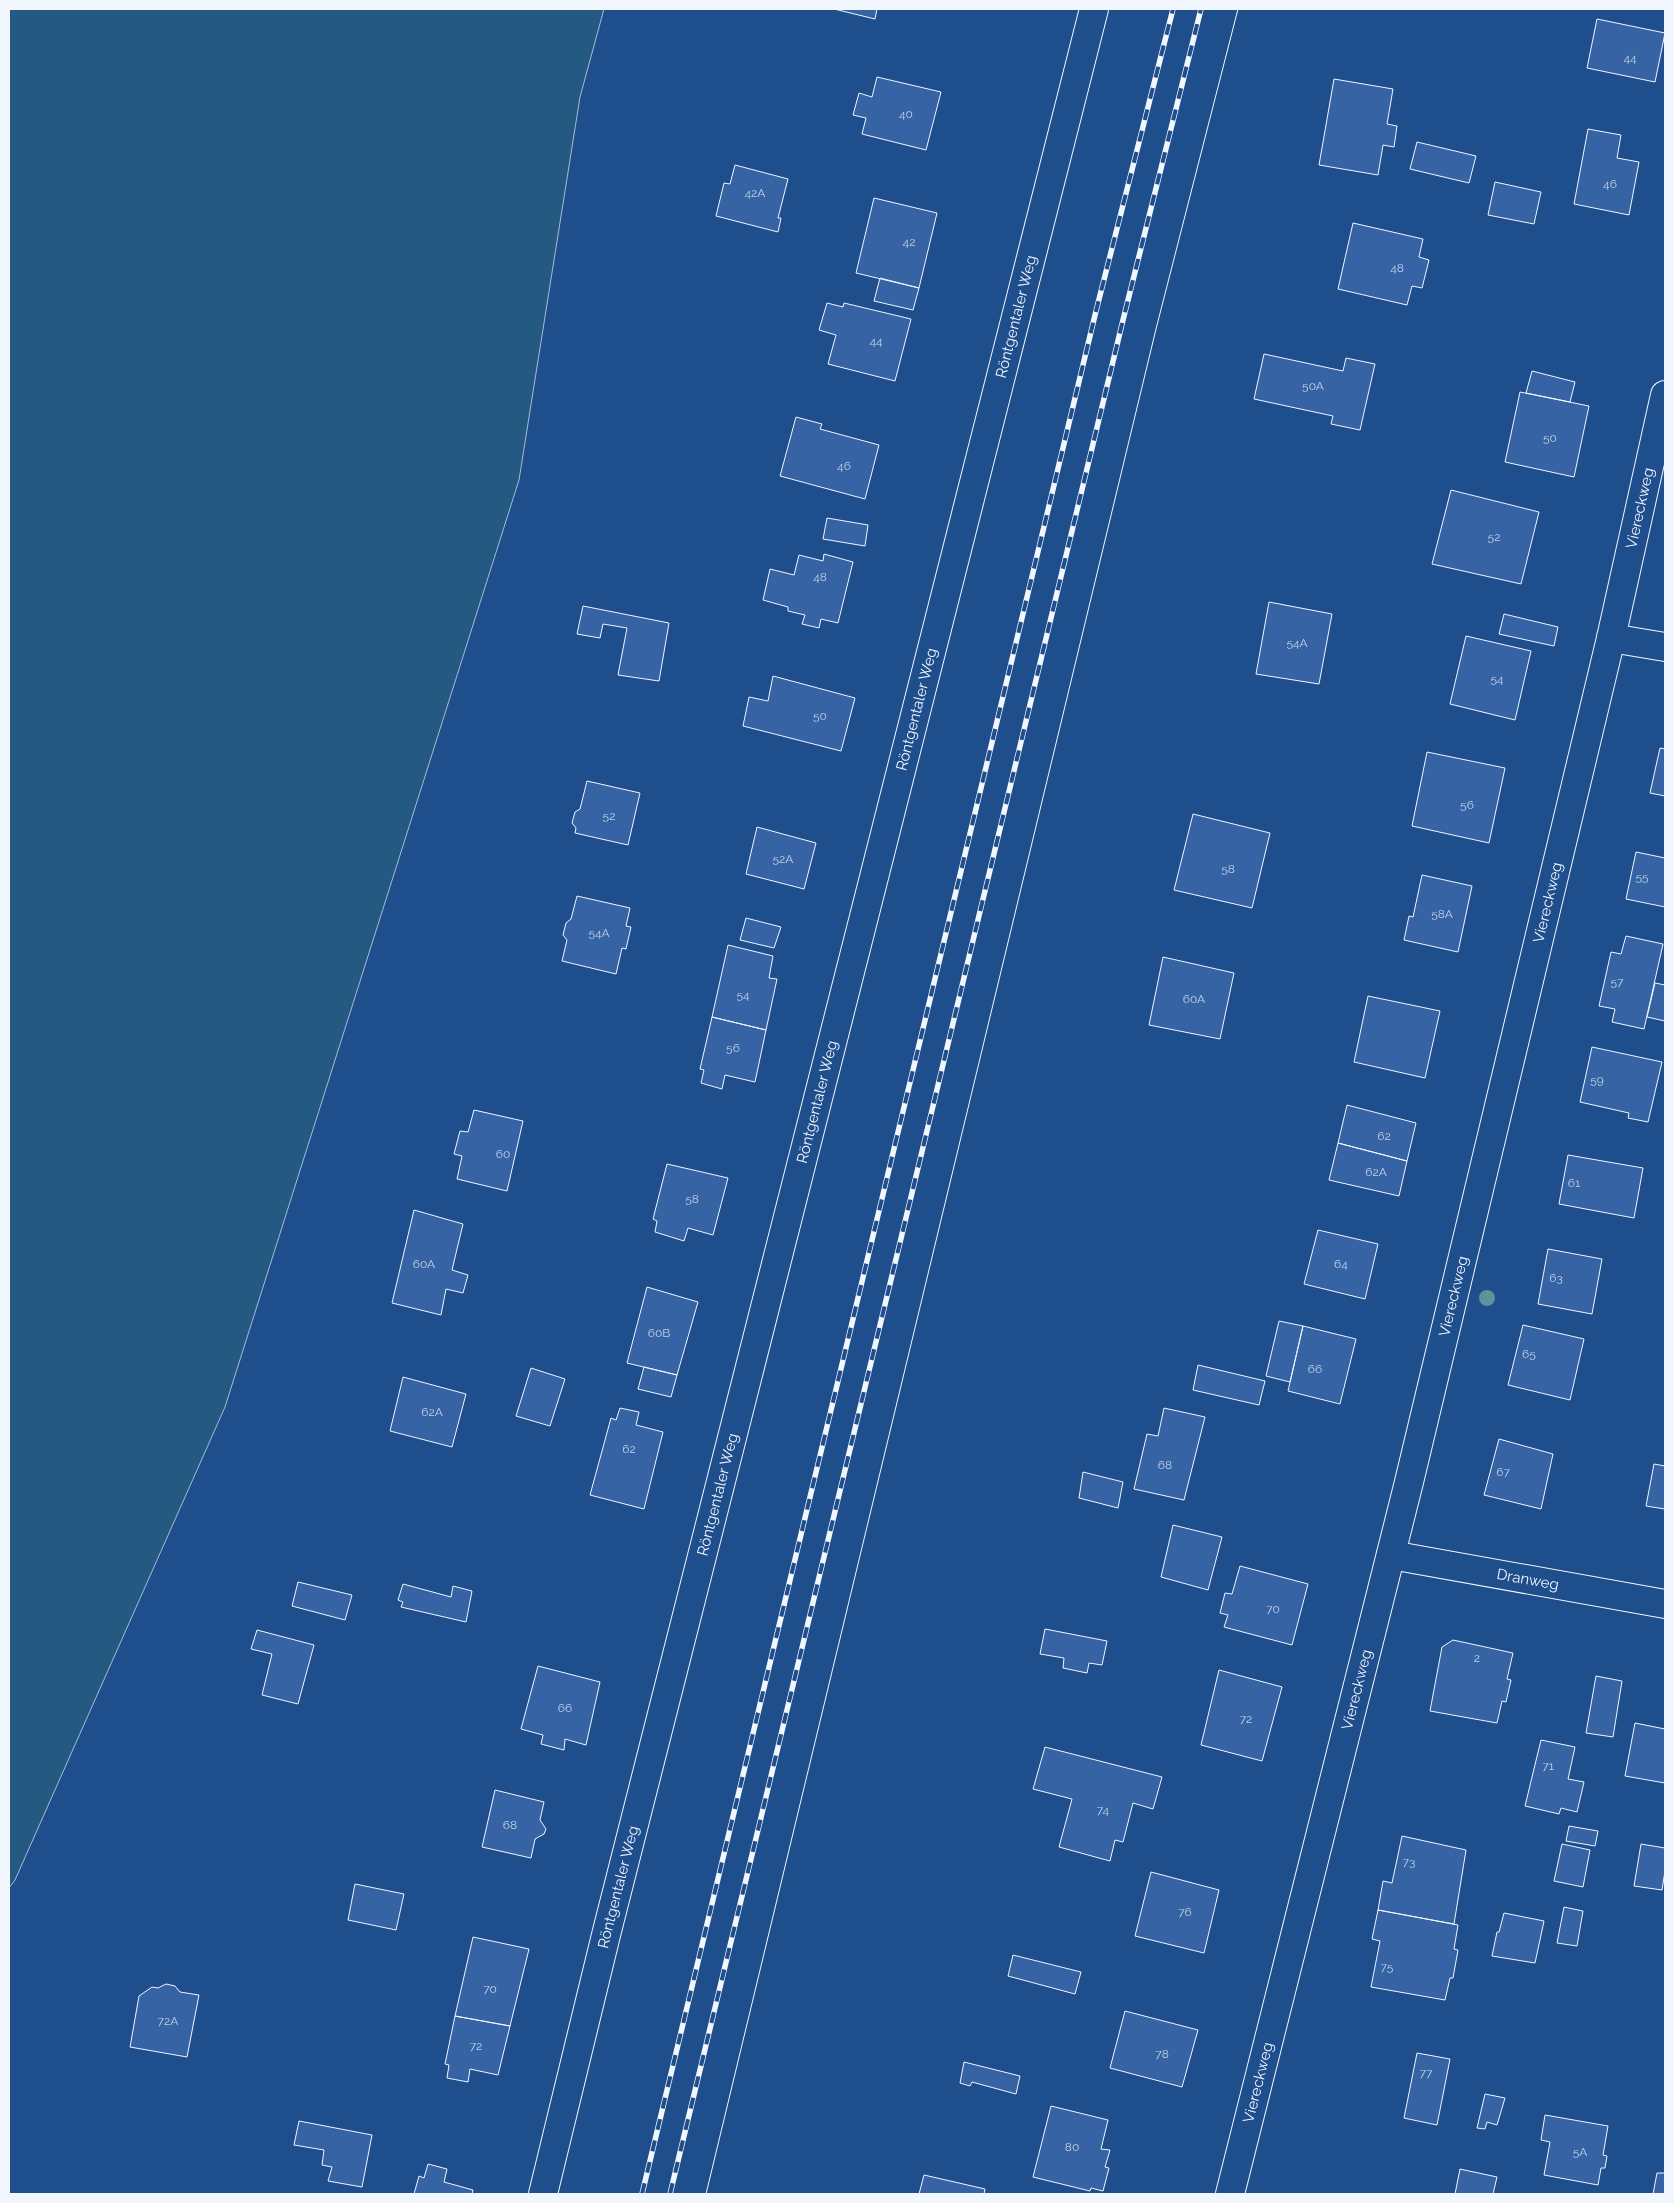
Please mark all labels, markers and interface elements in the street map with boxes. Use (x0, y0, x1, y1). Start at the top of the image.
house number: 44 (1623, 51, 1637, 65)
house number: 40 (899, 107, 913, 121)
house number: 46 (1603, 177, 1617, 191)
house number: 42A (745, 186, 765, 200)
house number: 42 (903, 235, 915, 249)
street label: Röntgentaler Weg (992, 253, 1040, 380)
house number: 48 (1390, 261, 1404, 275)
house number: 44 (869, 334, 883, 348)
house number: 50A (1302, 379, 1324, 393)
house number: 50 (1543, 431, 1557, 445)
house number: 46 (837, 459, 851, 473)
street label: Viereckweg (1622, 466, 1658, 550)
house number: 52 (1488, 530, 1500, 544)
house number: 48 (813, 570, 827, 584)
house number: 54A (1286, 636, 1308, 650)
street label: Röntgentaler Weg (892, 646, 941, 773)
house number: 54 (1490, 672, 1504, 686)
house number: 50 (813, 709, 827, 723)
house number: 56 (1460, 798, 1474, 812)
house number: 52 (603, 809, 615, 823)
house number: 52A (773, 852, 793, 866)
street label: Viereckweg (1529, 860, 1566, 945)
house number: 58 (1221, 862, 1235, 876)
house number: 55 (1635, 870, 1649, 884)
house number: 58A (1431, 907, 1453, 921)
house number: 54A (588, 926, 610, 940)
house number: 57 (1611, 975, 1624, 989)
house number: 54 (736, 988, 750, 1002)
house number: 60A (1183, 992, 1205, 1006)
street label: Röntgentaler Weg (793, 1039, 841, 1165)
house number: 56 (726, 1041, 740, 1055)
house number: 59 (1590, 1073, 1604, 1087)
house number: 62 (1377, 1129, 1391, 1143)
house number: 60 (496, 1147, 510, 1161)
house number: 62A (1365, 1165, 1387, 1179)
house number: 61 (1568, 1176, 1580, 1190)
house number: 58 (685, 1192, 699, 1206)
street label: Viereckweg (1435, 1254, 1472, 1339)
house number: 60A (413, 1257, 435, 1271)
house number: 64 (1334, 1257, 1348, 1271)
house number: 63 (1549, 1271, 1563, 1285)
house number: 60B (648, 1326, 670, 1340)
house number: 65 (1522, 1347, 1536, 1361)
house number: 66 (1308, 1362, 1322, 1376)
house number: 62A (421, 1405, 443, 1419)
street label: Röntgentaler Weg (693, 1431, 742, 1558)
house number: 62 (622, 1442, 636, 1456)
house number: 68 (1158, 1458, 1172, 1472)
house number: 67 (1496, 1465, 1510, 1479)
street label: Dranweg (1495, 1565, 1560, 1594)
house number: 70 (1266, 1602, 1280, 1616)
street label: Viereckweg (1338, 1648, 1376, 1732)
house number: 2 (1474, 1651, 1480, 1665)
house number: 66 (558, 1701, 572, 1715)
house number: 72 (1240, 1712, 1252, 1726)
house number: 71 (1542, 1759, 1554, 1773)
house number: 74 (1097, 1803, 1110, 1817)
house number: 68 (503, 1818, 517, 1832)
street label: Röntgentaler Weg (594, 1824, 642, 1950)
house number: 73 (1403, 1855, 1415, 1869)
house number: 76 (1178, 1905, 1192, 1919)
house number: 75 (1381, 1960, 1394, 1974)
house number: 70 (483, 1982, 497, 1996)
house number: 72A (158, 2014, 178, 2028)
house number: 72 (470, 2039, 482, 2053)
street label: Viereckweg (1239, 2040, 1277, 2125)
house number: 78 (1155, 2047, 1169, 2061)
house number: 77 (1420, 2066, 1433, 2080)
house number: 80 (1065, 2140, 1079, 2154)
house number: 5A (1573, 2145, 1587, 2159)

